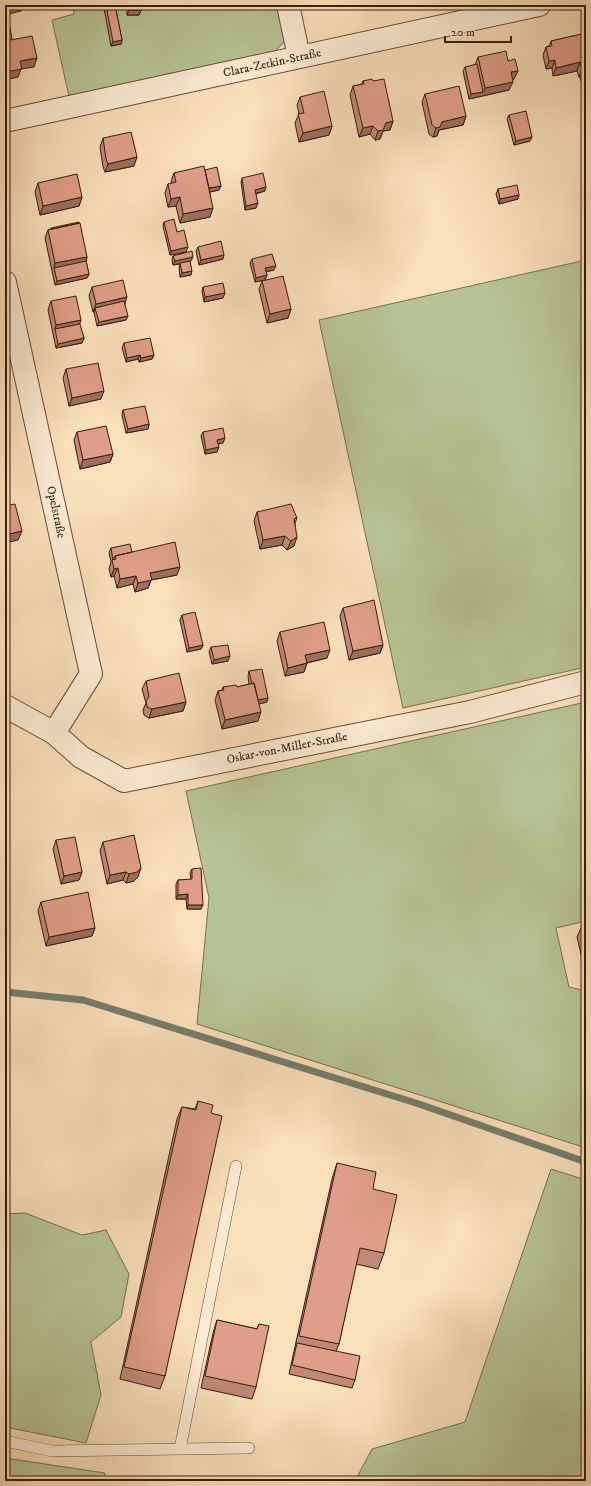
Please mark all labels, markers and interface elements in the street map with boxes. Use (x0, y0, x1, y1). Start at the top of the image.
scale bar (445, 18, 511, 44)
text: 20 m (451, 25, 475, 40)
street label: Clara-Zetkin-Straße (222, 45, 322, 81)
street label: Opelstraße (43, 485, 69, 539)
street label: Oskar-von-Miller-Straße (225, 729, 349, 767)

